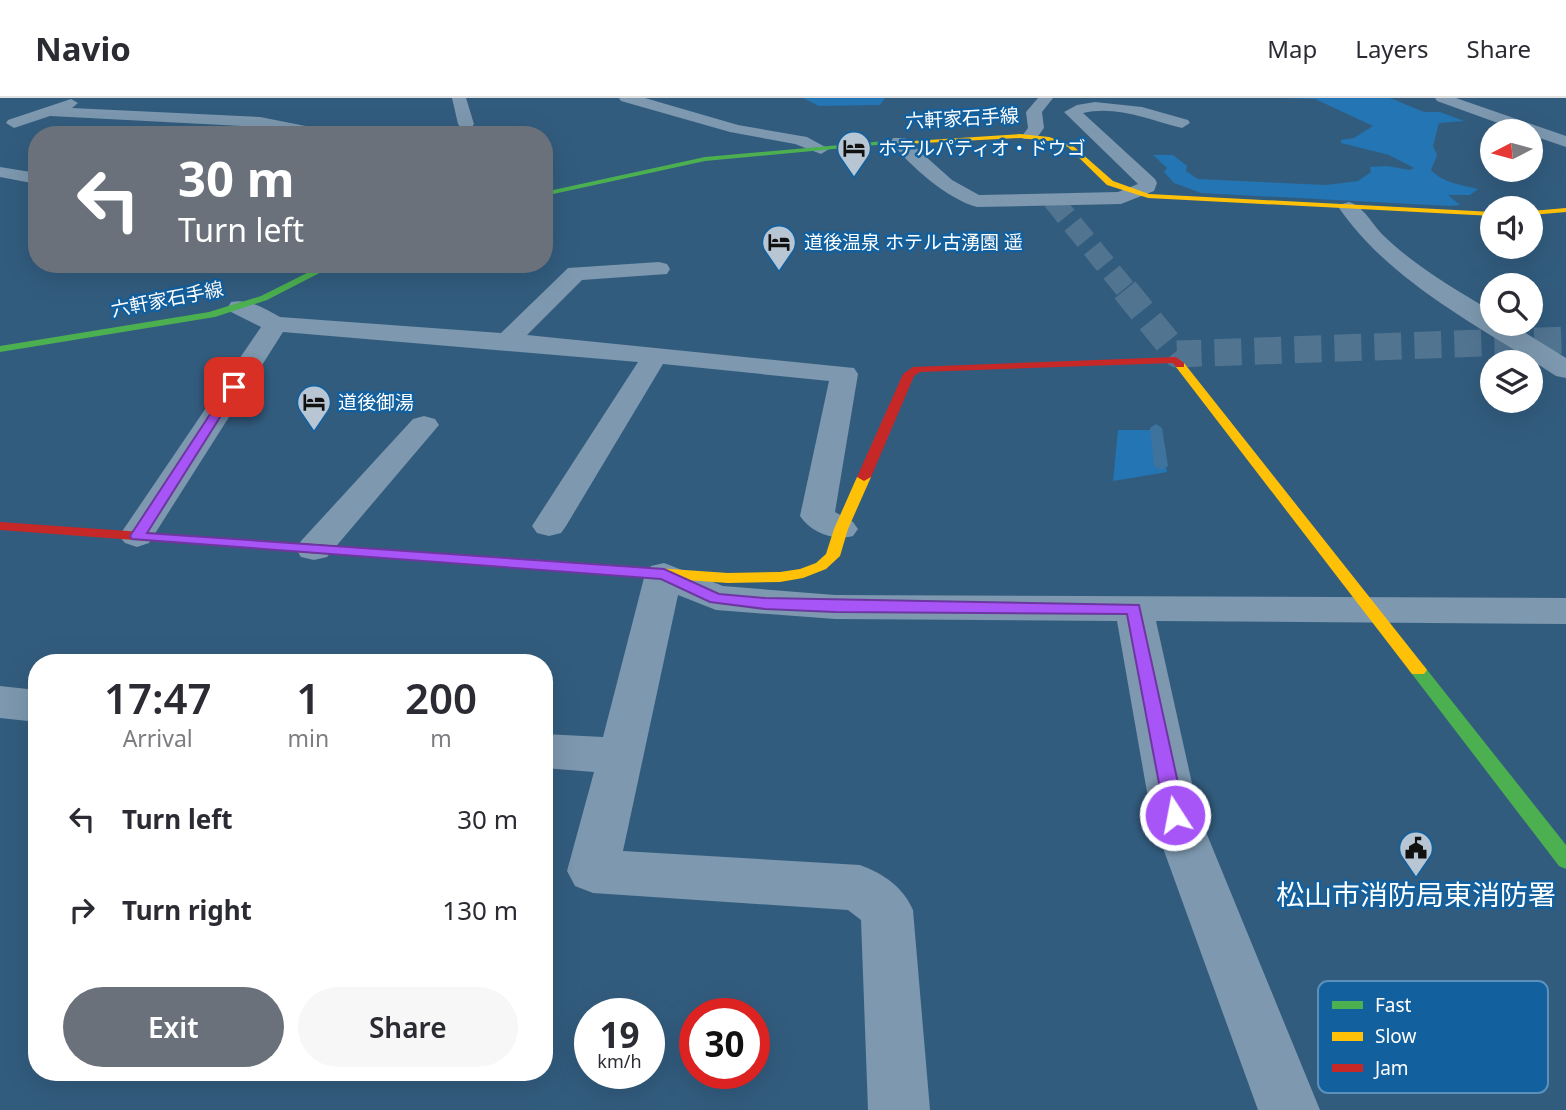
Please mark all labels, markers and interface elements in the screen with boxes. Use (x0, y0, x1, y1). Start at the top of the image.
text: Navio (35, 26, 131, 71)
text: Map (1267, 32, 1317, 65)
text: Layers (1355, 32, 1429, 65)
text: Share (1467, 32, 1531, 65)
street label: 六軒家石手線 (904, 102, 1020, 134)
north arrow (1480, 119, 1544, 182)
map controls (1480, 119, 1543, 413)
hotel icon: ホテルパティオ・ドウゴ (835, 129, 873, 178)
place label: ホテルパティオ・ドウゴ (878, 135, 1086, 161)
text: 30 m (178, 145, 295, 211)
icon: left (63, 154, 154, 245)
button: sound (1480, 196, 1543, 259)
text: Turn left (178, 208, 304, 251)
hotel icon: 道後温泉 ホテル古湧園 遥 (760, 223, 798, 272)
place label: 道後温泉 ホテル古湧園 遥 (804, 229, 1023, 255)
button: search (1480, 273, 1543, 336)
street label: 六軒家石手線 (109, 275, 225, 323)
button: layers (1480, 350, 1543, 413)
pin (204, 357, 264, 417)
icon: arrive (215, 368, 253, 406)
hotel icon: 道後御湯 (295, 383, 333, 432)
place label: 道後御湯 (338, 389, 414, 415)
text: 17:47 (104, 669, 212, 726)
text: 1 (296, 669, 320, 726)
text: 200 (405, 669, 477, 726)
text: Arrival (123, 722, 193, 754)
text: min (287, 722, 329, 754)
text: m (430, 722, 452, 754)
position arrow (1138, 778, 1212, 852)
icon: left (63, 800, 101, 838)
text: Turn left (122, 801, 233, 837)
text: 30 m (457, 801, 518, 837)
public building icon: 松山市消防局東消防署 (1397, 829, 1435, 878)
place label: 松山市消防局東消防署 (1276, 875, 1556, 913)
icon: right (63, 891, 101, 929)
text: Turn right (122, 892, 252, 928)
text: 130 m (442, 892, 518, 928)
legend (1318, 981, 1548, 1093)
button: Exit (63, 987, 284, 1067)
button: Share (298, 987, 518, 1067)
text: Fast (1375, 992, 1412, 1018)
speed limit sign: 30 (679, 998, 770, 1089)
text: 19 (599, 1011, 640, 1058)
text: Slow (1375, 1023, 1416, 1049)
text: km/h (597, 1049, 642, 1073)
text: Jam (1373, 1055, 1409, 1081)

